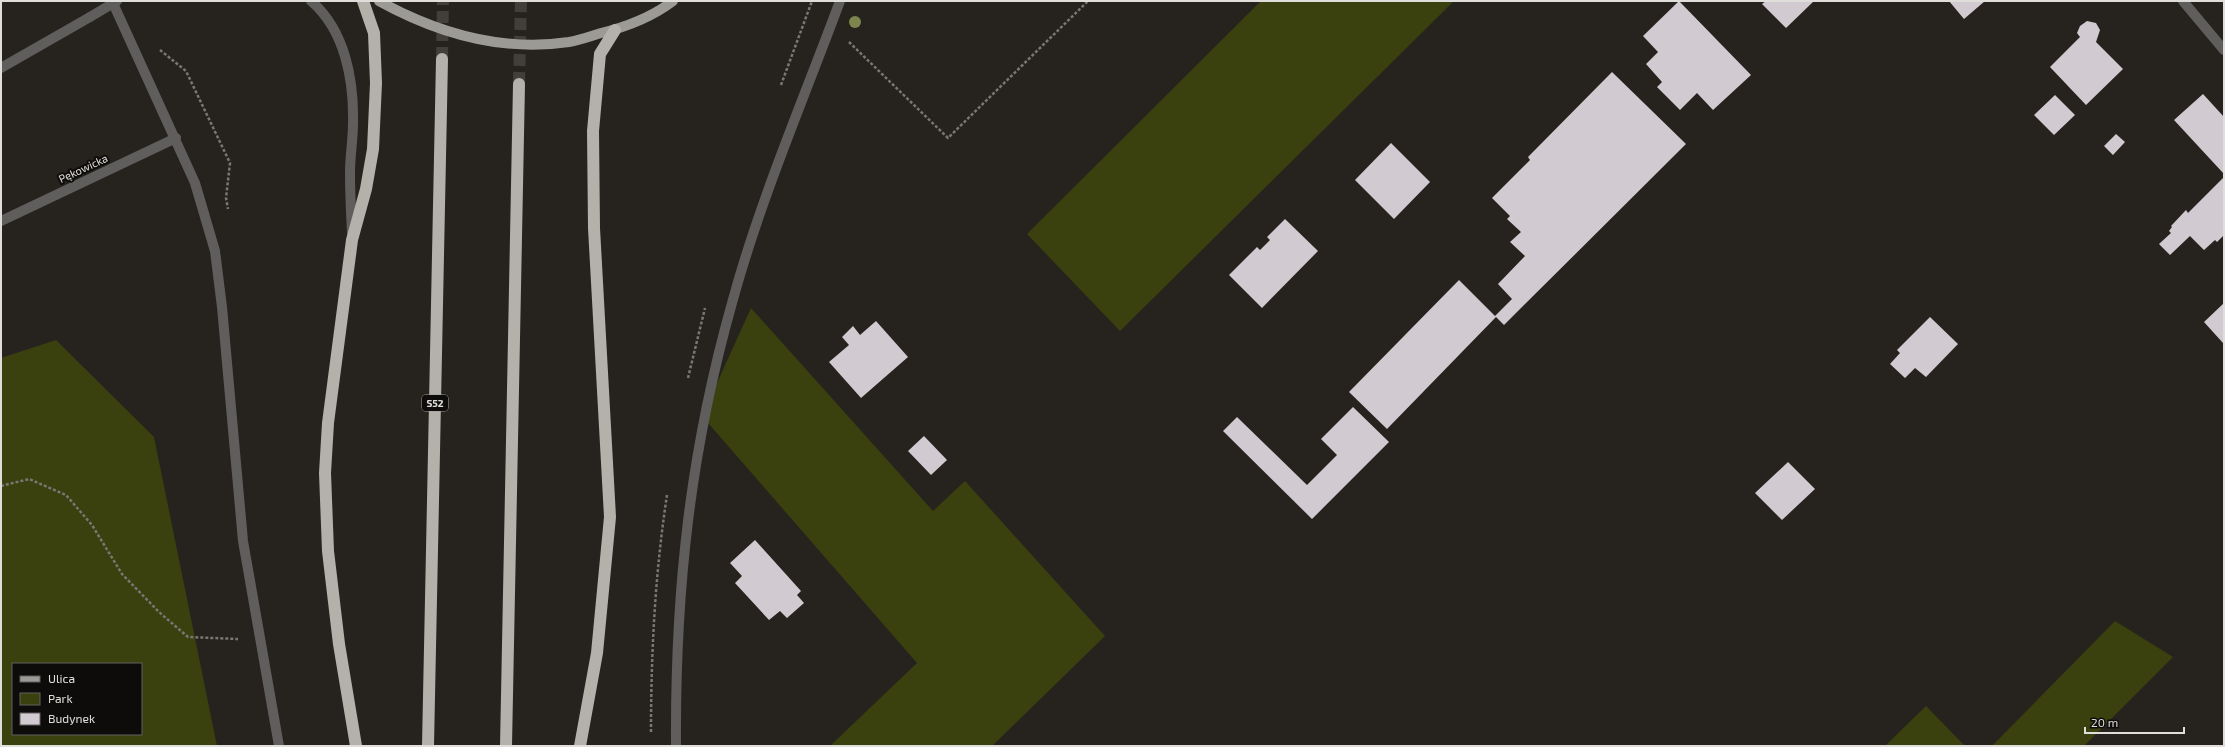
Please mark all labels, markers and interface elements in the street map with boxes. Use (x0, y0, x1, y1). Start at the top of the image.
street label: Pękowicka (56, 151, 110, 185)
road number: S52 (422, 395, 448, 411)
legend (12, 663, 142, 735)
text: Ulica (48, 671, 75, 685)
text: Park (48, 691, 73, 705)
scale bar (2085, 709, 2184, 735)
text: Budynek (48, 711, 95, 725)
text: 20 m (2091, 715, 2118, 729)

